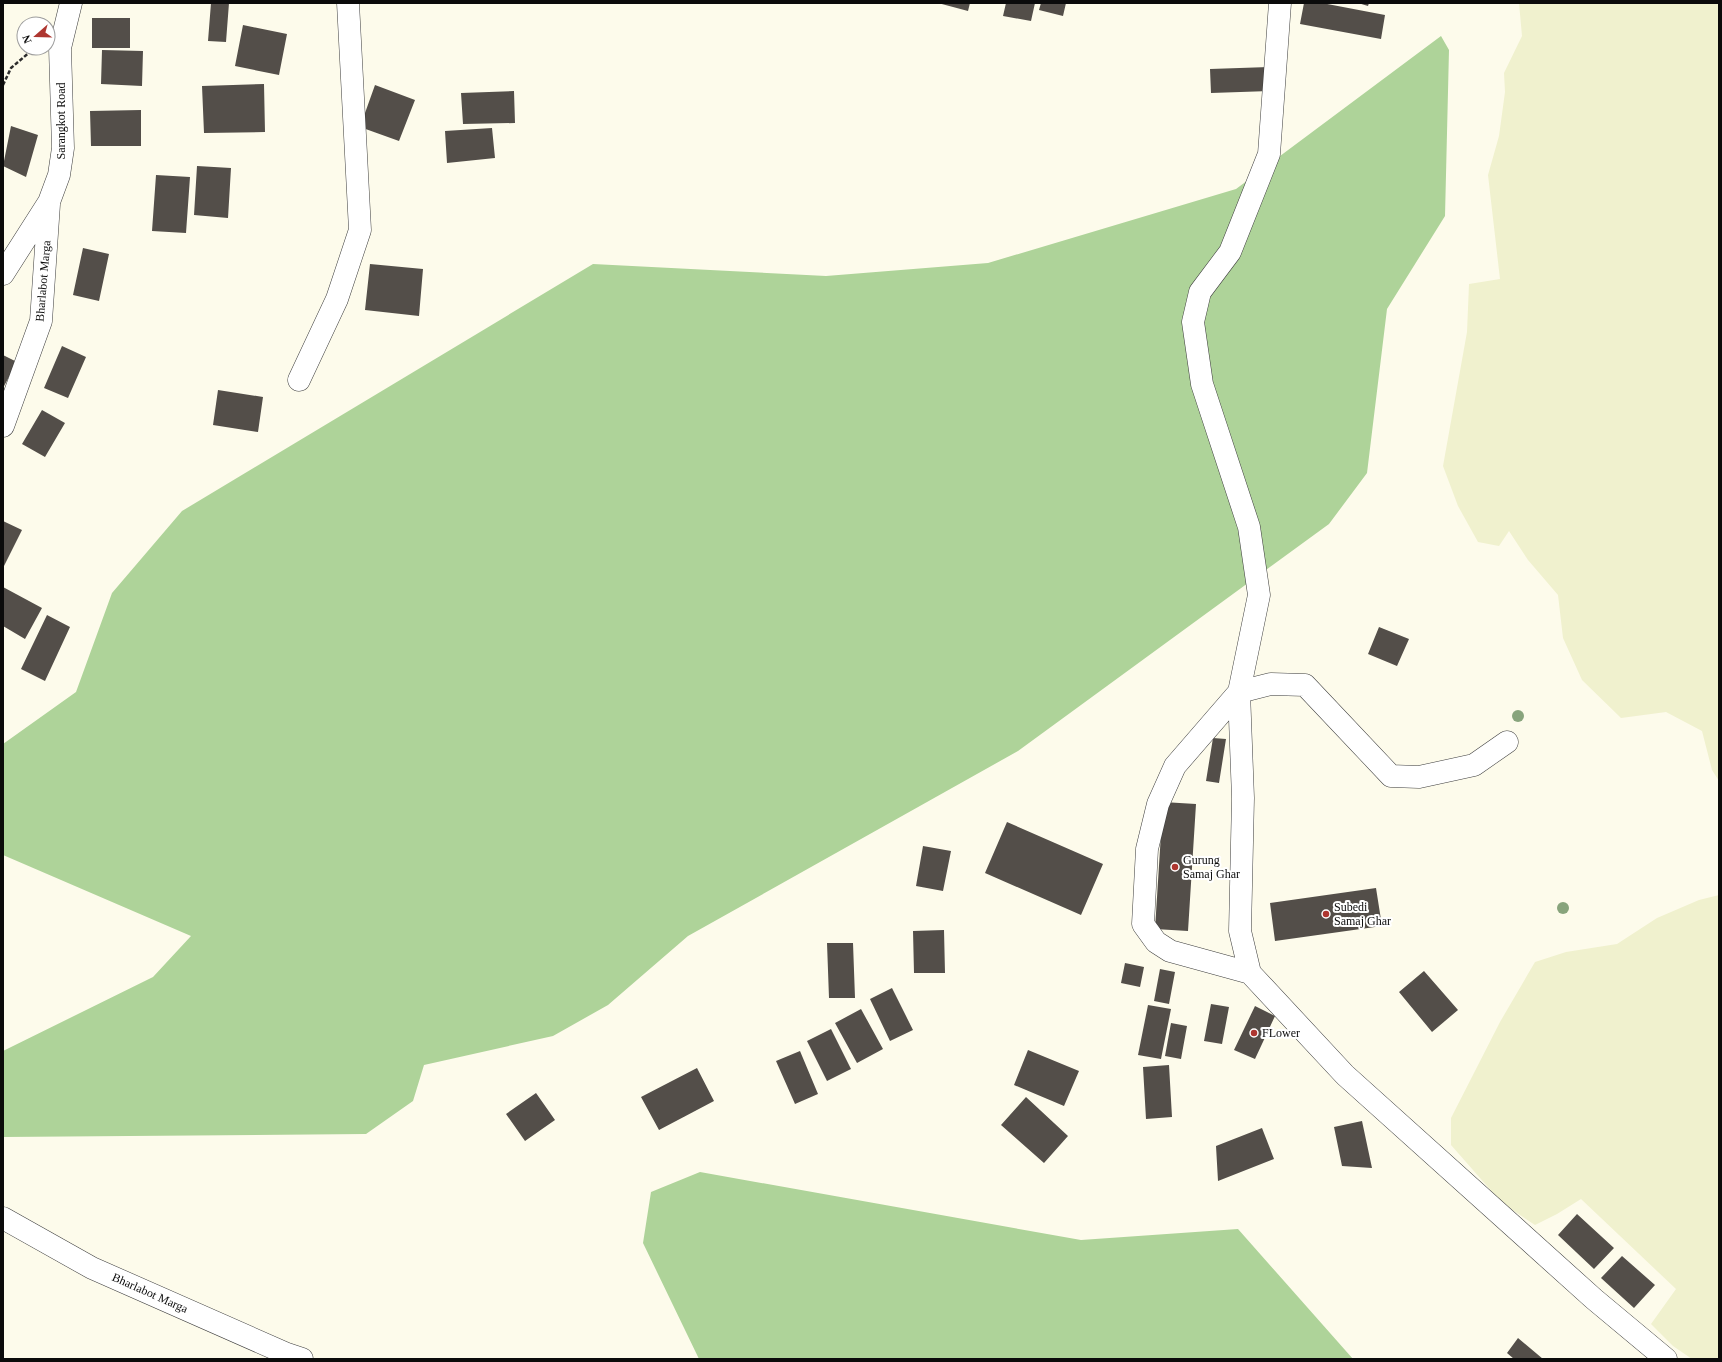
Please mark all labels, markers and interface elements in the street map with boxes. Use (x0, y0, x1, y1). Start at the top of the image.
north arrow (16, 16, 56, 56)
text: N (20, 34, 34, 45)
street label: Sarangkot Road (54, 83, 68, 160)
street label: Bharlabot Marga (32, 239, 54, 322)
place label: Gurung Samaj Ghar (1183, 853, 1240, 881)
marker: Gurung Samaj Ghar (1170, 862, 1180, 872)
place label: Subedi Samaj Ghar (1334, 900, 1391, 928)
marker: Subedi Samaj Ghar (1321, 909, 1331, 919)
place label: FLower (1262, 1026, 1300, 1040)
marker: FLower (1249, 1028, 1259, 1038)
street label: Bharlabot Marga (110, 1270, 191, 1316)

